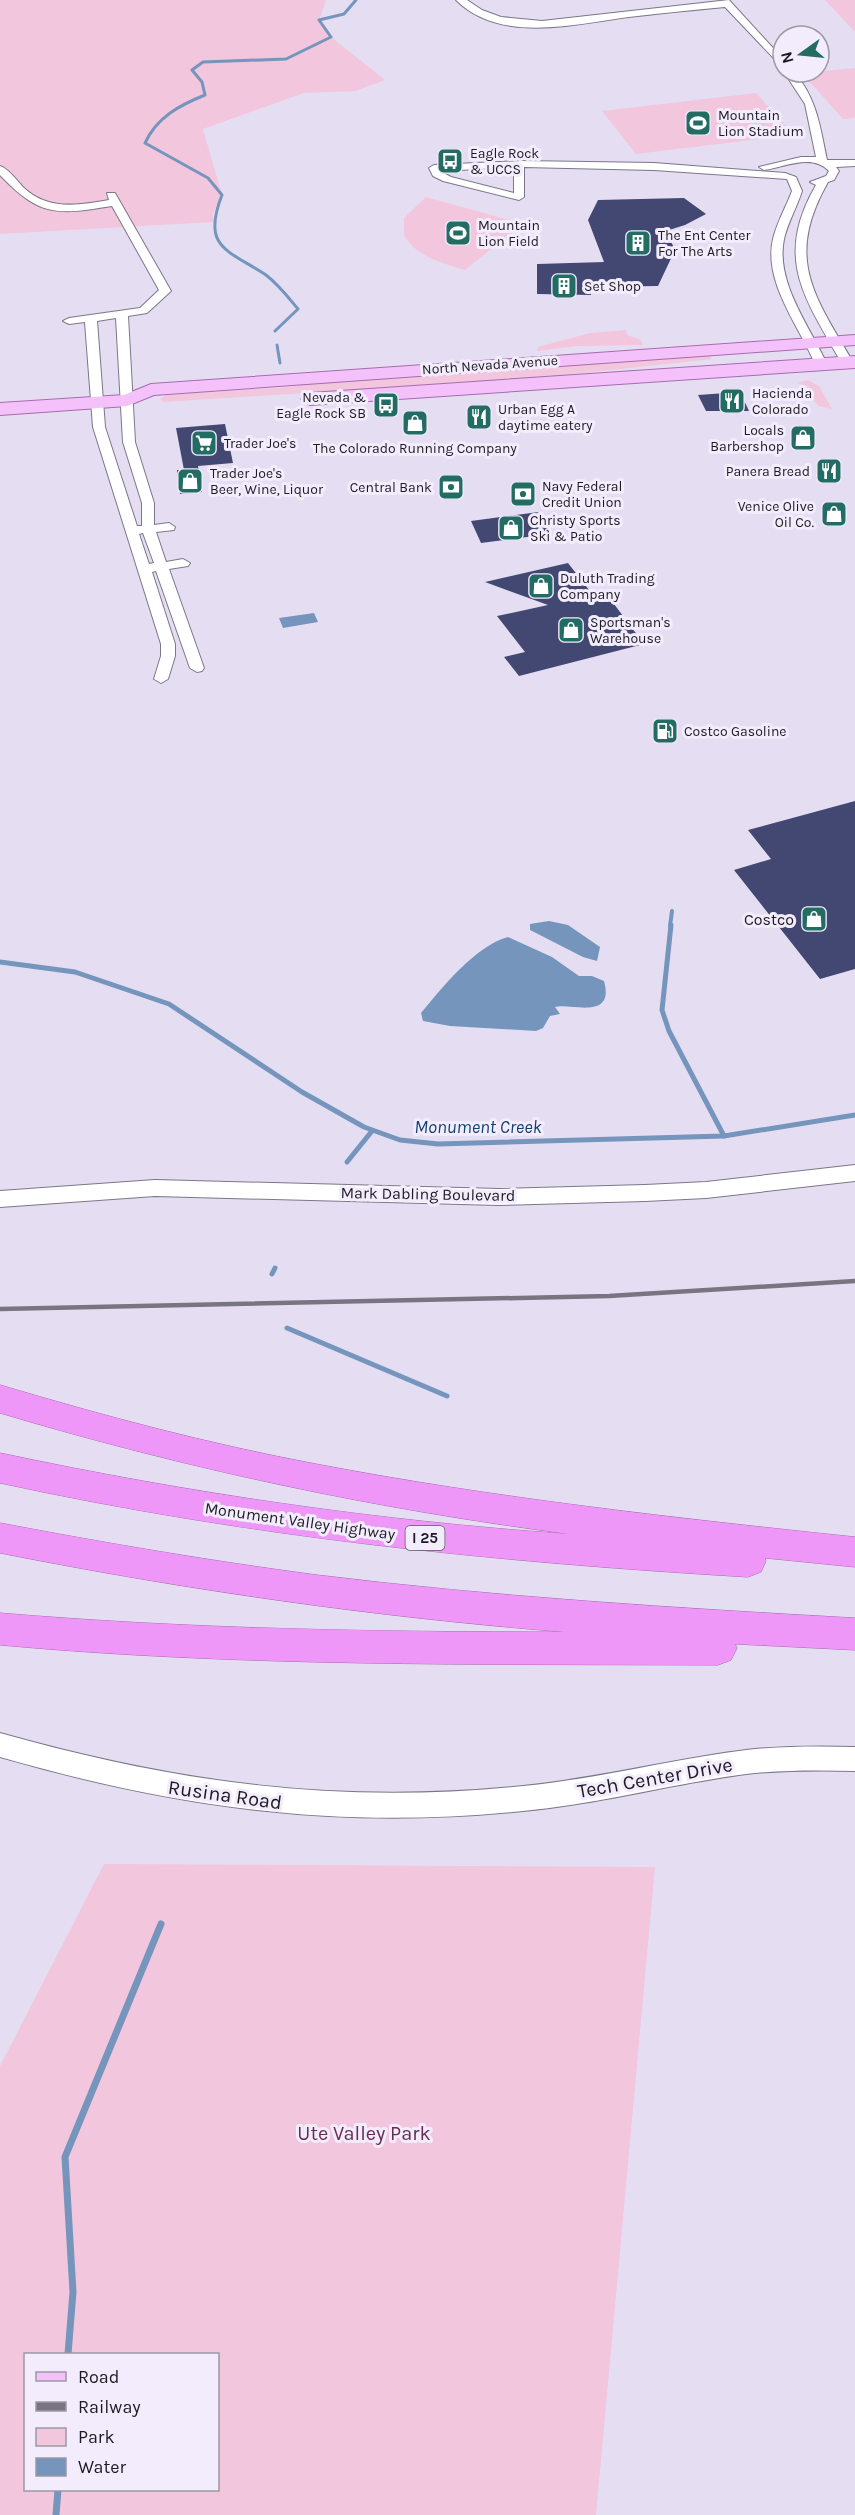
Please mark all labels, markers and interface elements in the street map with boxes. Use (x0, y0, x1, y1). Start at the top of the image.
north arrow (771, 24, 831, 84)
text: N (776, 50, 798, 66)
place label: Mountain Lion Stadium (718, 107, 804, 140)
sports icon: Mountain Lion Stadium (683, 108, 713, 138)
place label: Eagle Rock & UCCS (470, 145, 539, 178)
bus stop icon: Eagle Rock & UCCS (435, 146, 465, 176)
place label: Mountain Lion Field (478, 217, 540, 250)
sports icon: Mountain Lion Field (443, 218, 473, 248)
place label: The Ent Center For The Arts (658, 227, 752, 260)
building icon: The Ent Center For The Arts (623, 228, 653, 258)
building icon: Set Shop (549, 271, 579, 301)
place label: Set Shop (584, 278, 641, 295)
street label: North Nevada Avenue (421, 352, 559, 378)
place label: Hacienda Colorado (752, 385, 812, 418)
restaurant icon: Hacienda Colorado (717, 386, 747, 416)
place label: Nevada & Eagle Rock SB (276, 389, 366, 422)
bus stop icon: Nevada & Eagle Rock SB (371, 390, 401, 420)
place label: Urban Egg A daytime eatery (498, 401, 593, 434)
restaurant icon: Urban Egg A daytime eatery (464, 402, 494, 432)
shop icon: The Colorado Running Company (400, 408, 430, 438)
place label: Locals Barbershop (710, 422, 784, 455)
shop icon: Locals Barbershop (788, 423, 818, 453)
supermarket icon: Trader Joe's (189, 428, 219, 458)
place label: Trader Joe's (224, 435, 296, 452)
place label: The Colorado Running Company (313, 440, 517, 457)
restaurant icon: Panera Bread (814, 456, 844, 486)
place label: Panera Bread (726, 463, 810, 480)
place label: Trader Joe's Beer, Wine, Liquor (210, 465, 324, 498)
shop icon: Trader Joe's Beer, Wine, Liquor (175, 466, 205, 496)
bank icon: Central Bank (436, 472, 466, 502)
place label: Navy Federal Credit Union (542, 478, 622, 511)
place label: Central Bank (350, 479, 432, 496)
bank icon: Navy Federal Credit Union (508, 479, 538, 509)
place label: Venice Olive Oil Co. (738, 498, 814, 531)
shop icon: Venice Olive Oil Co. (819, 499, 849, 529)
place label: Christy Sports Ski & Patio (530, 512, 621, 545)
shop icon: Christy Sports Ski & Patio (496, 513, 526, 543)
place label: Duluth Trading Company (560, 570, 655, 603)
shop icon: Duluth Trading Company (526, 571, 556, 601)
place label: Sportsman's Warehouse (590, 614, 671, 647)
shop icon: Sportsman's Warehouse (556, 615, 586, 645)
fuel station icon: Costco Gasoline (650, 716, 680, 746)
place label: Costco Gasoline (684, 723, 787, 740)
shop icon: Costco (799, 904, 829, 934)
place label: Costco (744, 910, 794, 929)
water label: Monument Creek (414, 1116, 542, 1138)
street label: Mark Dabling Boulevard (340, 1183, 516, 1205)
street label: Monument Valley Highway (204, 1498, 397, 1544)
road number: I 25 (406, 1526, 444, 1550)
street label: Tech Center Drive (576, 1753, 734, 1803)
street label: Rusina Road (167, 1776, 283, 1814)
park label: Ute Valley Park (297, 2122, 431, 2145)
legend (24, 2353, 219, 2491)
text: Road (78, 2366, 119, 2388)
text: Railway (78, 2396, 141, 2418)
text: Park (78, 2426, 115, 2448)
text: Water (78, 2456, 126, 2478)

